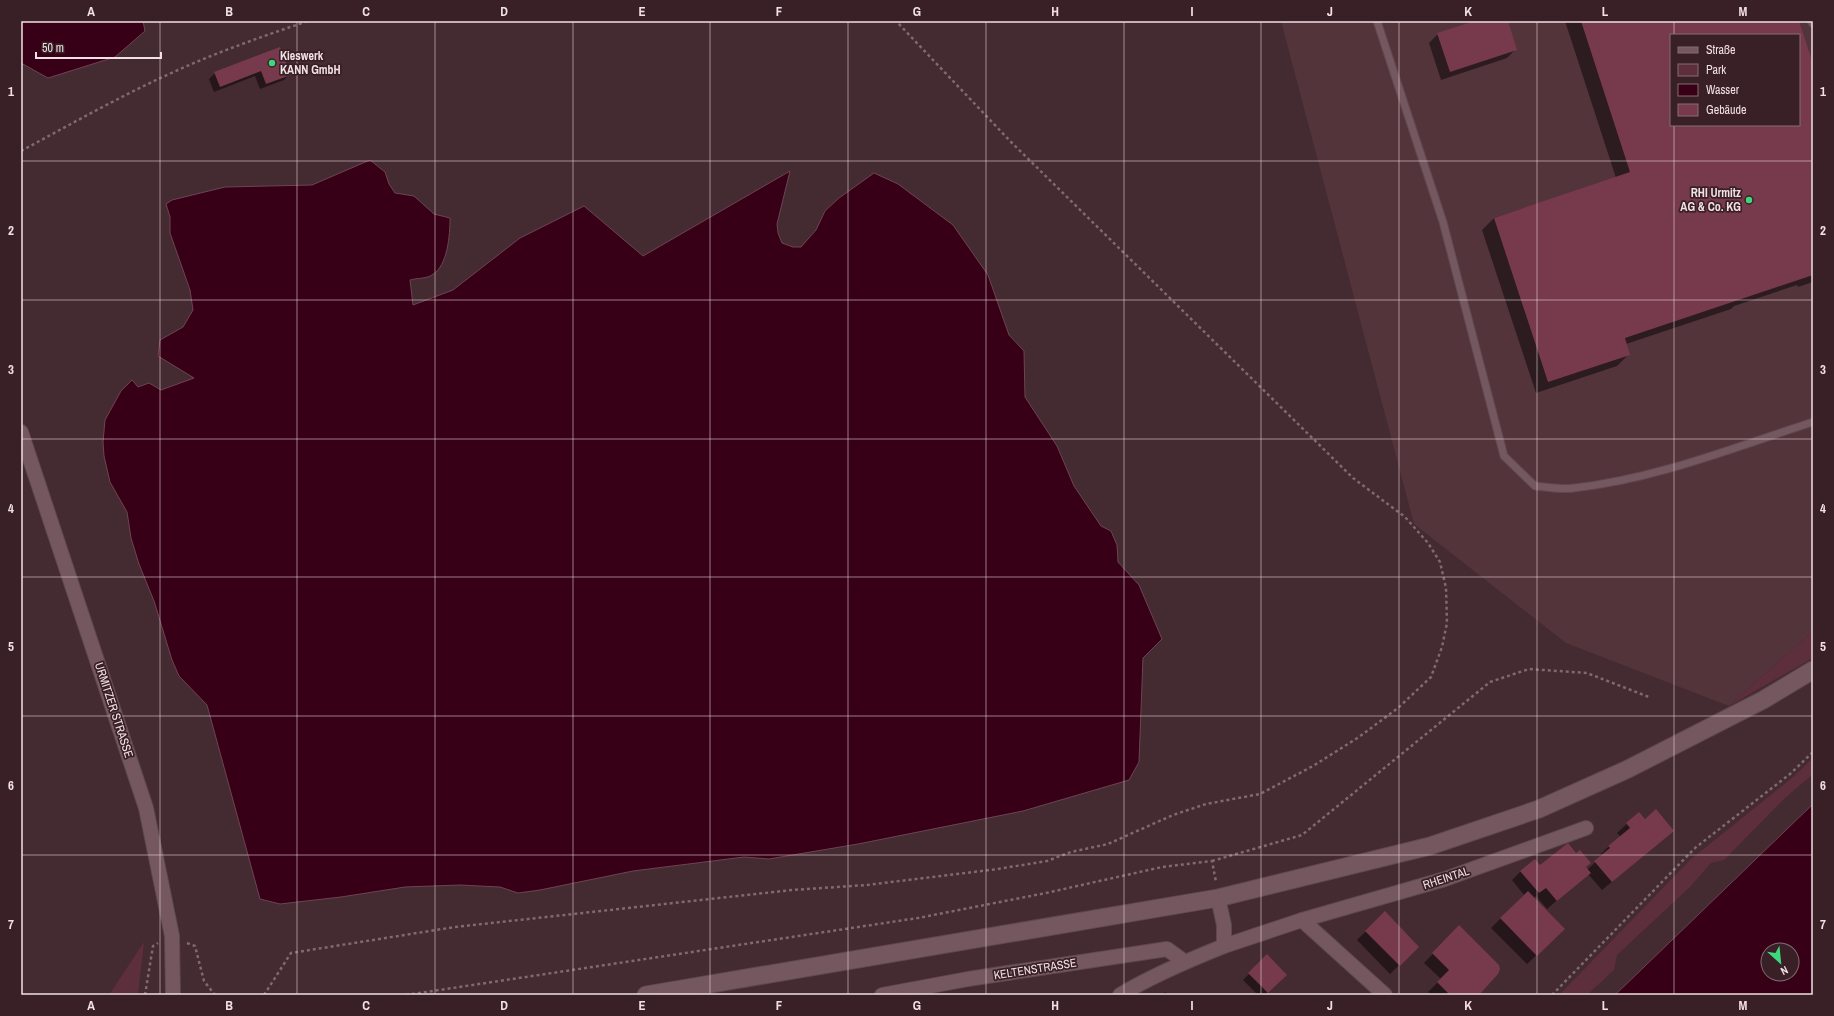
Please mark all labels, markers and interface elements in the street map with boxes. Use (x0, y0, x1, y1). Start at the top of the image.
text: A (87, 3, 95, 20)
text: B (225, 3, 233, 20)
text: C (362, 3, 370, 20)
text: D (500, 3, 508, 20)
text: E (638, 3, 646, 20)
text: F (776, 3, 783, 20)
text: G (913, 3, 921, 20)
text: H (1051, 3, 1059, 20)
text: I (1191, 3, 1194, 20)
text: J (1327, 3, 1333, 20)
text: K (1464, 3, 1472, 20)
text: L (1602, 3, 1609, 20)
text: M (1739, 3, 1748, 20)
scale bar (36, 34, 161, 60)
legend (1670, 34, 1800, 126)
text: 50 m (42, 40, 64, 56)
text: Straße (1706, 42, 1736, 58)
place label: Kieswerk KANN GmbH (280, 48, 341, 78)
marker: Kieswerk KANN GmbH (267, 58, 277, 68)
text: Park (1706, 62, 1726, 78)
text: Wasser (1706, 82, 1740, 98)
text: 1 (8, 83, 14, 100)
text: 1 (1820, 83, 1826, 100)
text: Gebäude (1706, 102, 1747, 118)
place label: RHI Urmitz AG & Co. KG (1680, 185, 1741, 215)
marker: RHI Urmitz AG & Co. KG (1744, 195, 1754, 205)
text: 2 (8, 222, 14, 239)
text: 2 (1820, 222, 1826, 239)
text: 3 (8, 361, 14, 378)
text: 3 (1820, 361, 1826, 378)
text: 4 (8, 500, 14, 517)
text: 4 (1820, 500, 1826, 517)
text: 5 (8, 638, 14, 655)
text: 5 (1820, 638, 1826, 655)
street label: URMITZER STRASSE (91, 660, 137, 760)
text: 6 (8, 777, 14, 794)
text: 6 (1820, 777, 1826, 794)
street label: RHEINTAL (1421, 863, 1472, 893)
text: 7 (8, 916, 14, 933)
text: 7 (1820, 916, 1826, 933)
north arrow (1760, 942, 1800, 982)
street label: KELTENSTRASSE (993, 955, 1077, 983)
text: N (1778, 963, 1791, 979)
text: A (87, 997, 95, 1014)
text: B (225, 997, 233, 1014)
text: C (362, 997, 370, 1014)
text: D (500, 997, 508, 1014)
text: E (638, 997, 646, 1014)
text: F (776, 997, 783, 1014)
text: G (913, 997, 921, 1014)
text: H (1051, 997, 1059, 1014)
text: I (1191, 997, 1194, 1014)
text: J (1327, 997, 1333, 1014)
text: K (1464, 997, 1472, 1014)
text: L (1602, 997, 1609, 1014)
text: M (1739, 997, 1748, 1014)

